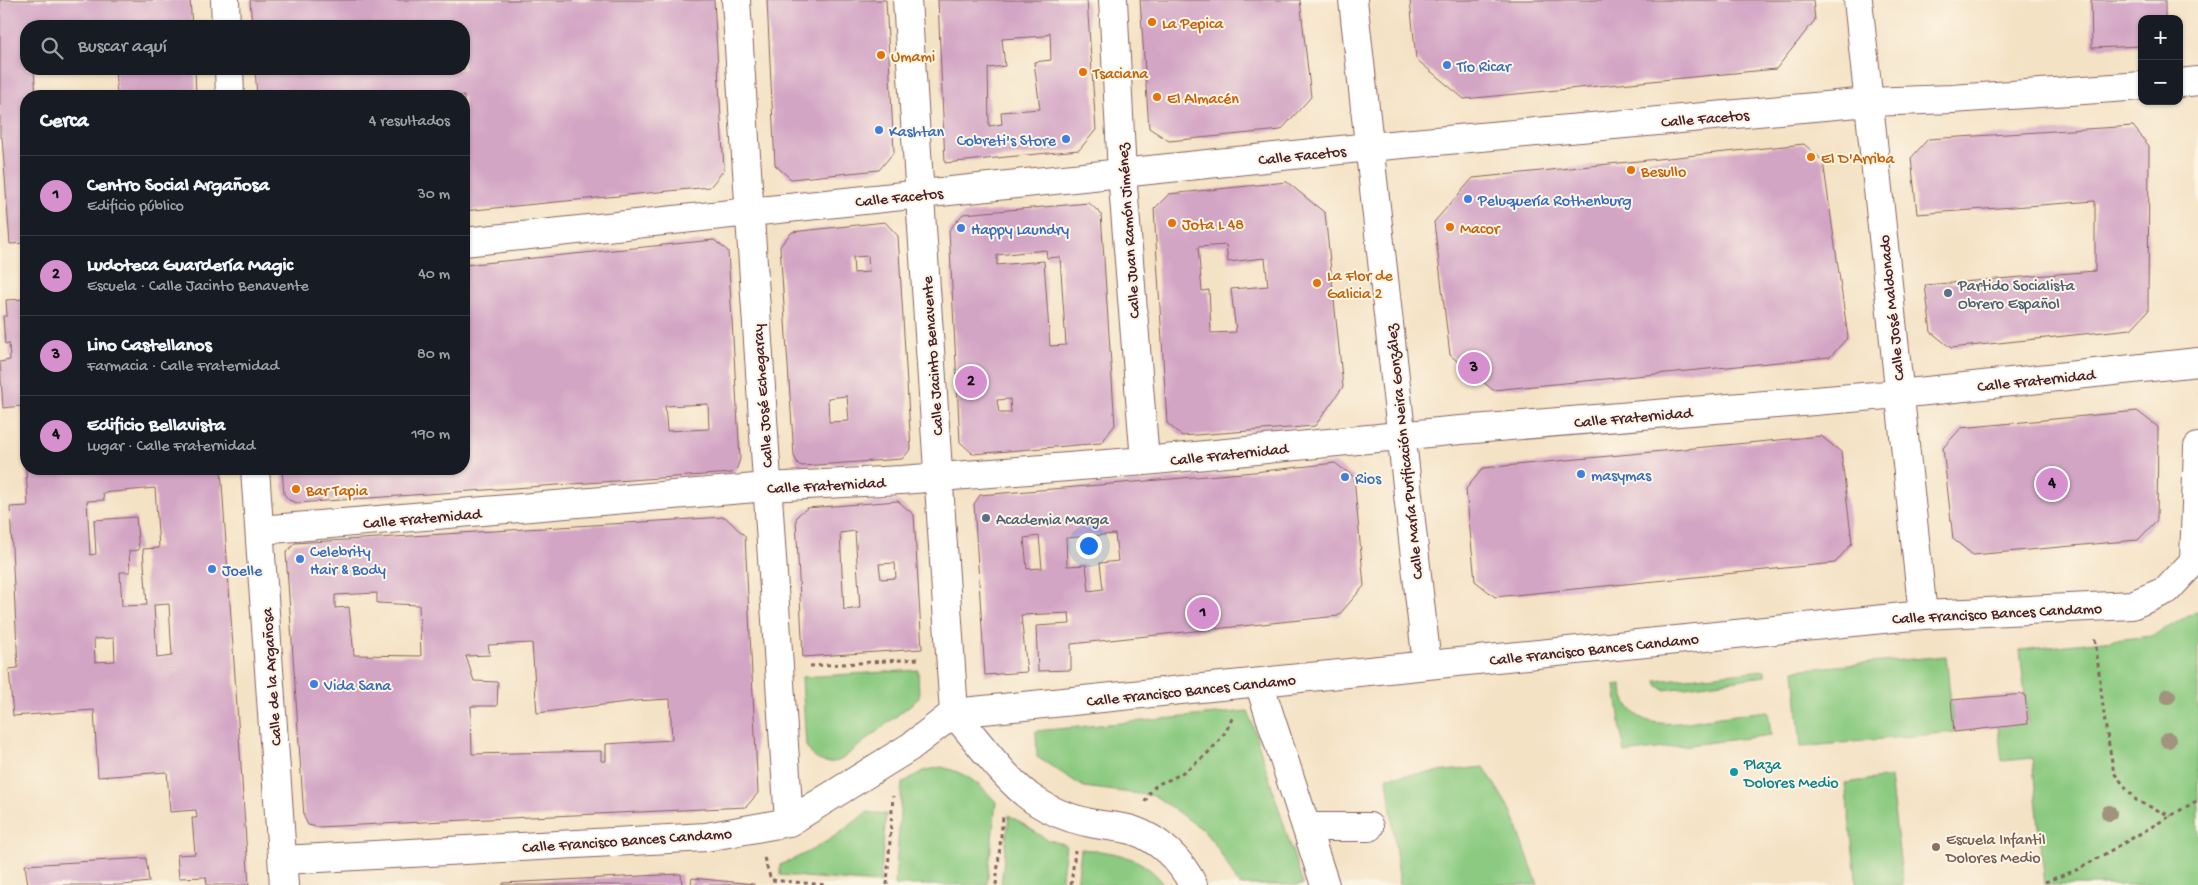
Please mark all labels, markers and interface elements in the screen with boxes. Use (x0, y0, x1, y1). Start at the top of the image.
map controls (2138, 15, 2183, 105)
button: + (2138, 15, 2183, 60)
marker: La Pepica (1146, 16, 1158, 28)
place label: La Pepica (1162, 16, 1224, 35)
search box (20, 20, 470, 75)
icon: search (38, 34, 66, 62)
text: Buscar aquí (78, 36, 167, 59)
marker: Umami (875, 49, 887, 61)
place label: Umami (891, 49, 935, 68)
marker: Tío Ricar (1441, 59, 1453, 71)
place label: Tío Ricar (1456, 59, 1512, 78)
button: − (2138, 60, 2183, 105)
marker: Tsaciana (1077, 66, 1089, 78)
place label: Tsaciana (1092, 66, 1149, 85)
marker: El Almacén (1151, 91, 1163, 103)
place label: El Almacén (1167, 91, 1239, 110)
street label: Calle Facetos (1661, 107, 1751, 134)
text: Cerca (40, 110, 88, 135)
text: 4 resultados (369, 113, 450, 132)
marker: Kashtan (873, 124, 885, 136)
place label: Kashtan (889, 124, 945, 143)
place label: Cobreti's Store (957, 133, 1057, 152)
marker: Cobreti's Store (1060, 133, 1072, 145)
street label: Calle Juan Ramón Jiménez (1115, 142, 1146, 319)
street label: Calle Facetos (1258, 143, 1348, 172)
marker: El D'Arriba (1805, 151, 1817, 163)
place label: El D'Arriba (1821, 151, 1895, 170)
marker: Besullo (1625, 164, 1637, 176)
place label: Besullo (1640, 164, 1686, 183)
text: Centro Social Argañosa (87, 175, 269, 198)
street label: Calle Facetos (855, 185, 945, 214)
text: 1 (53, 186, 59, 205)
text: 30 m (417, 186, 450, 205)
marker: Peluquería Rothenburg (1462, 193, 1474, 205)
place label: Peluquería Rothenburg (1477, 193, 1632, 212)
text: Edificio público (87, 198, 184, 217)
marker: Jota L 48 (1166, 217, 1178, 229)
place label: Jota L 48 (1182, 217, 1244, 236)
marker: Macor (1444, 221, 1456, 233)
place label: Macor (1460, 221, 1501, 240)
marker: Happy Laundry (955, 222, 967, 234)
place label: Happy Laundry (971, 222, 1069, 241)
street label: Calle José Maldonado (1876, 234, 1911, 382)
text: Ludoteca Guardería Magic (87, 255, 293, 278)
text: 2 (52, 266, 60, 285)
text: 40 m (418, 266, 450, 285)
place label: La Flor de Galicia 2 (1327, 268, 1393, 305)
street label: Calle Jacinto Benavente (919, 275, 950, 436)
marker: La Flor de Galicia 2 (1311, 277, 1323, 289)
text: Escuela · Calle Jacinto Benavente (87, 278, 309, 297)
place label: Partido Socialista Obrero Español (1957, 278, 2076, 315)
marker: Partido Socialista Obrero Español (1942, 287, 1954, 299)
street label: Calle María Purificación Neira González (1384, 322, 1429, 580)
street label: Calle José Echegaray (750, 323, 779, 468)
text: Lino Castellanos (87, 335, 212, 358)
text: 3 (52, 346, 60, 365)
text: 80 m (417, 346, 450, 365)
pin: 3 (1458, 349, 1490, 387)
text: Farmacia · Calle Fraternidad (87, 358, 279, 377)
pin: 2 (955, 363, 987, 401)
street label: Calle Fraternidad (1976, 367, 2098, 398)
street label: Calle Fraternidad (1573, 405, 1695, 434)
text: Edificio Bellavista (87, 415, 225, 438)
text: 4 (52, 426, 60, 445)
text: 190 m (411, 426, 450, 445)
text: Lugar · Calle Fraternidad (87, 438, 255, 457)
street label: Calle Fraternidad (1169, 441, 1291, 472)
pin: 4 (2036, 465, 2068, 503)
marker: masymas (1575, 468, 1587, 480)
place label: masymas (1591, 468, 1652, 487)
marker: Rios (1339, 471, 1351, 483)
place label: Rios (1355, 471, 1382, 490)
street label: Calle Fraternidad (766, 475, 887, 500)
marker: Bar Tapia (290, 483, 302, 495)
place label: Bar Tapia (305, 483, 369, 502)
street label: Calle Fraternidad (362, 506, 484, 535)
marker: Academia Marga (980, 512, 992, 524)
place label: Academia Marga (996, 512, 1110, 531)
your location (1076, 533, 1102, 559)
place label: Celebrity Hair & Body (310, 544, 386, 581)
marker: Celebrity Hair & Body (294, 553, 306, 565)
marker: Joelle (206, 563, 218, 575)
place label: Joelle (222, 563, 263, 582)
pin: 1 (1187, 594, 1219, 632)
street label: Calle Francisco Bances Candamo (1892, 601, 2103, 630)
street label: Calle de la Argañosa (259, 606, 288, 746)
street label: Calle Francisco Bances Candamo (1489, 631, 1700, 672)
street label: Calle Francisco Bances Candamo (1086, 672, 1297, 713)
marker: Vida Sana (308, 678, 320, 690)
place label: Vida Sana (323, 678, 392, 697)
place label: Plaza Dolores Medio (1743, 757, 1839, 794)
marker: Plaza Dolores Medio (1728, 766, 1740, 778)
street label: Calle Francisco Bances Candamo (522, 826, 733, 859)
place label: Escuela Infantil Dolores Medio (1945, 832, 2046, 869)
marker: Escuela Infantil Dolores Medio (1930, 841, 1942, 853)

